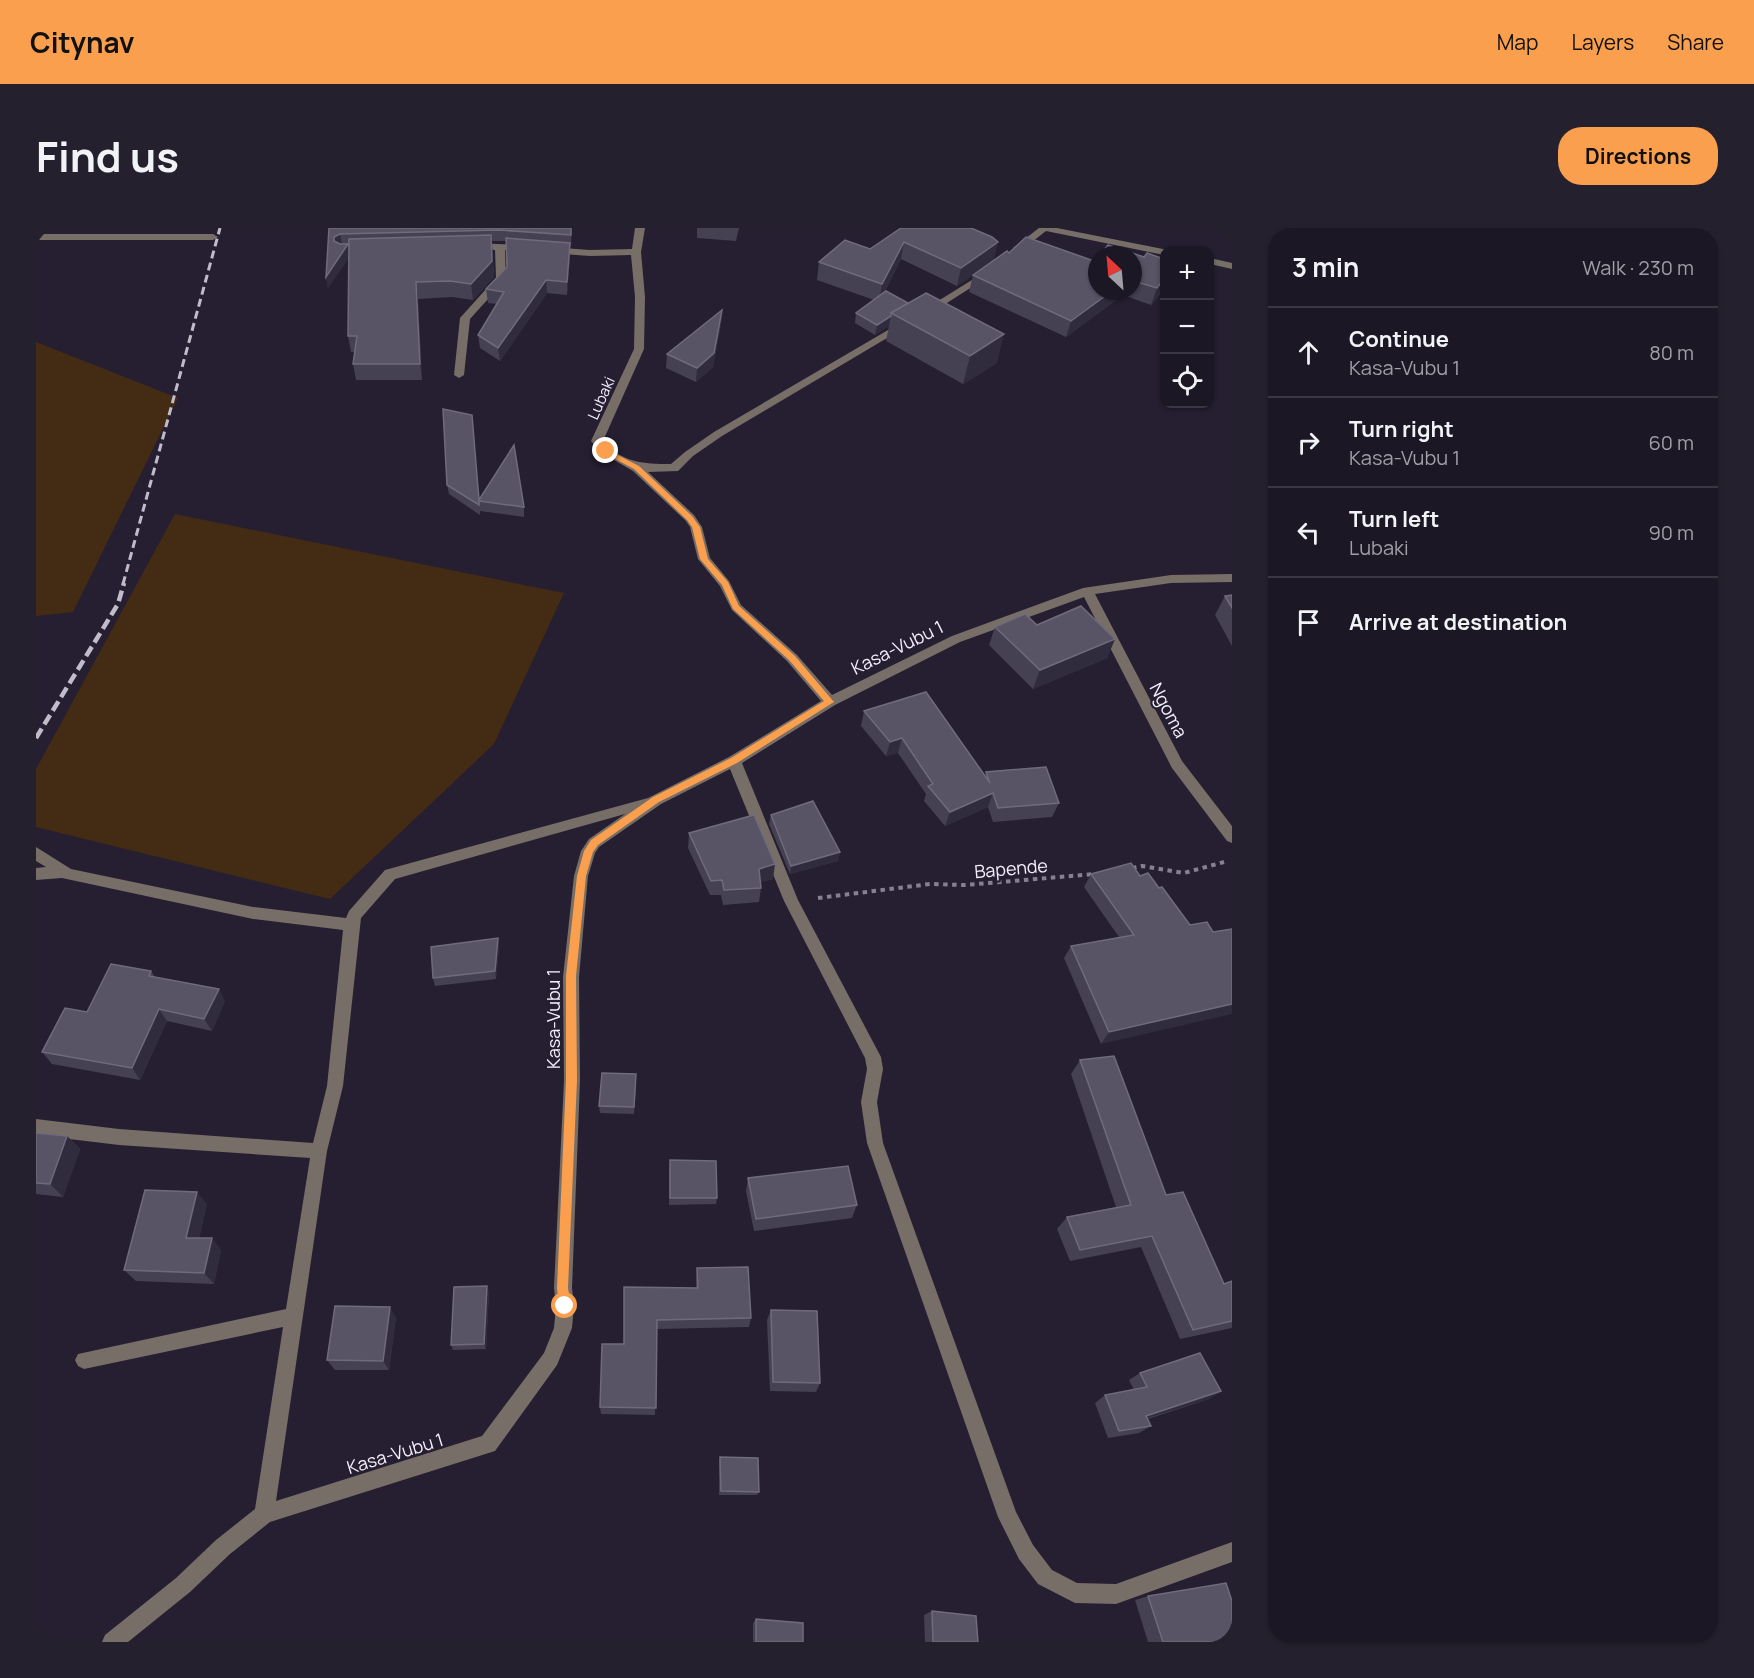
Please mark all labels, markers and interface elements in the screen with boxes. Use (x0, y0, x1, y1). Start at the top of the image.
text: Citynav (30, 23, 134, 61)
text: Map (1497, 28, 1538, 56)
text: Layers (1571, 28, 1634, 56)
text: Share (1667, 28, 1724, 56)
text: Find us (36, 127, 179, 185)
button: Directions (1558, 127, 1718, 185)
north arrow (1088, 246, 1142, 300)
map controls (1160, 246, 1214, 408)
button: + (1160, 246, 1214, 300)
text: 3 min (1292, 249, 1359, 285)
text: Walk · 230 m (1582, 254, 1694, 281)
button: − (1160, 300, 1214, 354)
text: Continue (1349, 324, 1449, 354)
icon: ahead (1292, 336, 1325, 369)
text: 80 m (1649, 339, 1694, 366)
button: locate (1160, 354, 1214, 408)
text: Kasa-Vubu 1 (1349, 354, 1460, 381)
street label: Lubaki (582, 373, 620, 423)
text: Turn right (1349, 414, 1454, 444)
icon: right (1292, 426, 1325, 459)
text: 60 m (1648, 429, 1694, 456)
route end (592, 437, 618, 463)
text: Kasa-Vubu 1 (1349, 444, 1460, 471)
text: Turn left (1349, 504, 1439, 534)
icon: left (1292, 516, 1325, 549)
text: 90 m (1648, 519, 1694, 546)
text: Lubaki (1349, 534, 1409, 561)
icon: arrive (1292, 606, 1325, 639)
text: Arrive at destination (1349, 607, 1567, 637)
street label: Kasa-Vubu 1 (847, 614, 947, 680)
street label: Ngoma (1145, 678, 1193, 742)
street label: Bapende (973, 853, 1049, 883)
street label: Kasa-Vubu 1 (541, 969, 565, 1069)
route start (551, 1292, 577, 1318)
street label: Kasa-Vubu 1 (344, 1427, 446, 1479)

